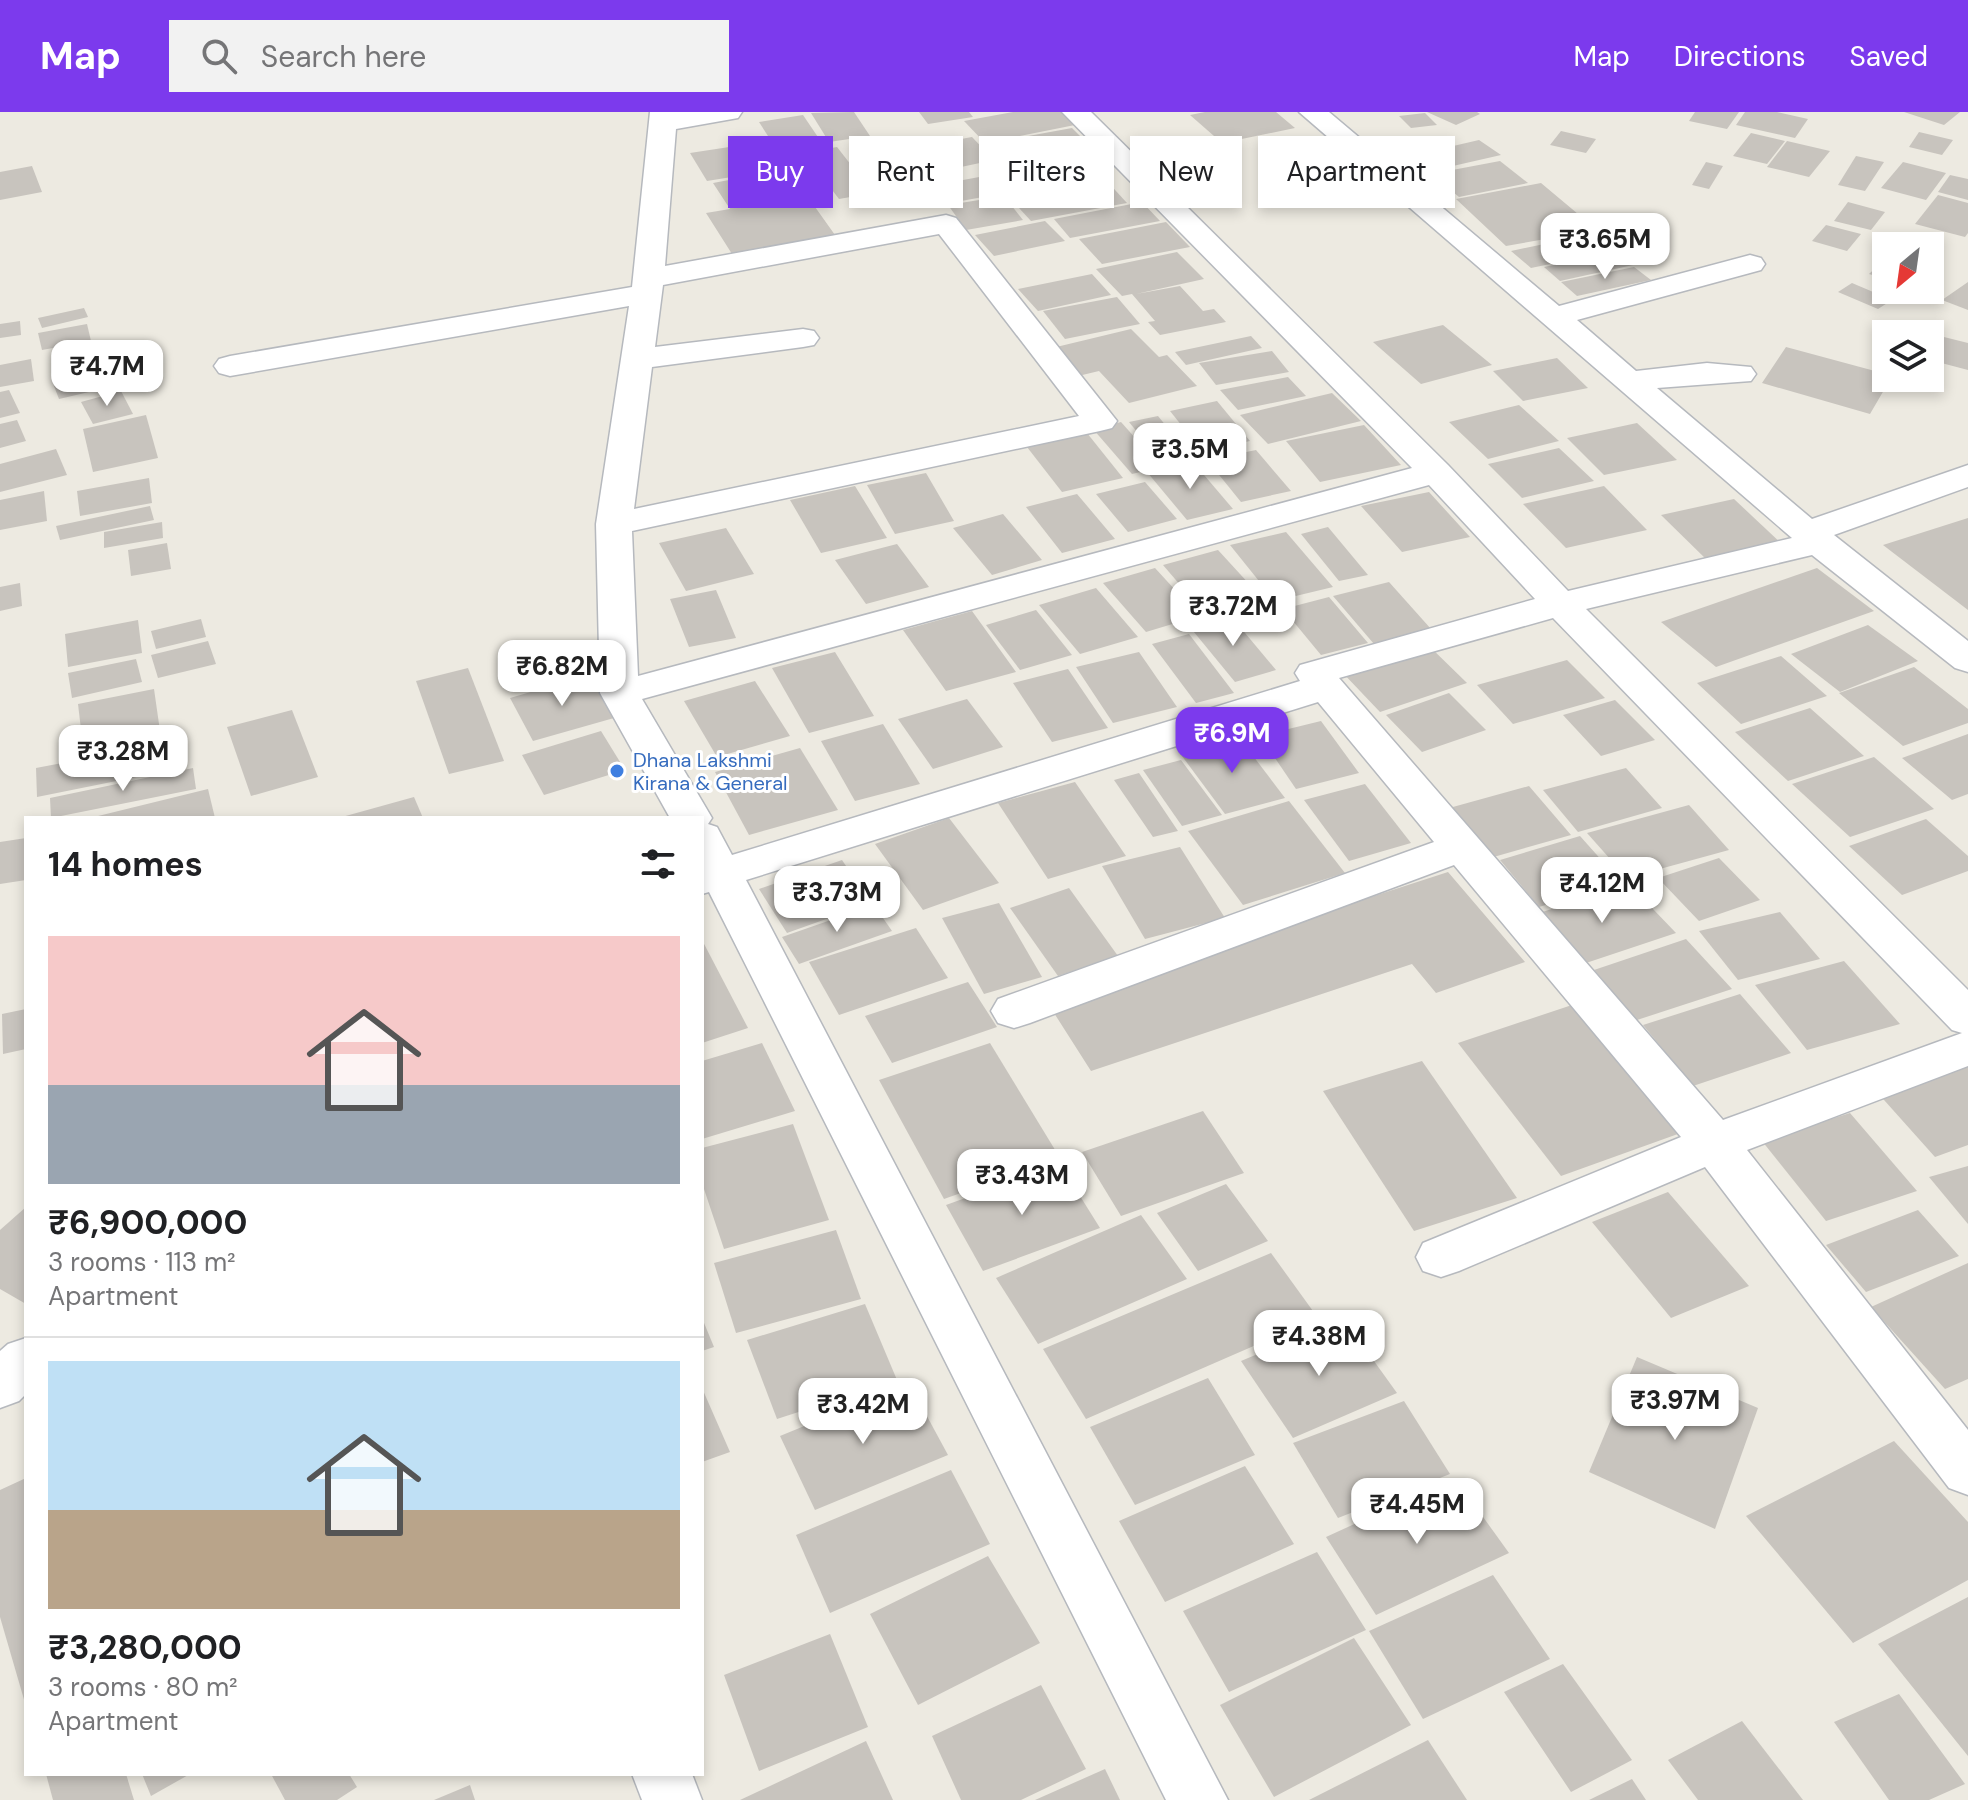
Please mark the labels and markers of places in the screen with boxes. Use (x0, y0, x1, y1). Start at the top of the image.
pin: ₹3.65M (1540, 213, 1670, 281)
pin: ₹4.7M (51, 340, 163, 408)
pin: ₹3.5M (1134, 423, 1246, 491)
pin: ₹3.72M (1168, 580, 1298, 648)
pin: ₹6.82M (497, 640, 627, 708)
pin: ₹6.9M (1176, 707, 1288, 775)
pin: ₹3.28M (58, 725, 188, 793)
place label: Dhana Lakshmi Kirana & General (633, 747, 788, 796)
marker: Dhana Lakshmi Kirana & General (608, 762, 626, 780)
pin: ₹4.12M (1537, 857, 1667, 925)
pin: ₹3.73M (772, 866, 902, 934)
pin: ₹3.43M (957, 1149, 1087, 1217)
pin: ₹4.38M (1254, 1310, 1384, 1378)
pin: ₹3.97M (1610, 1374, 1740, 1442)
pin: ₹3.42M (798, 1378, 928, 1446)
pin: ₹4.45M (1352, 1478, 1482, 1546)

